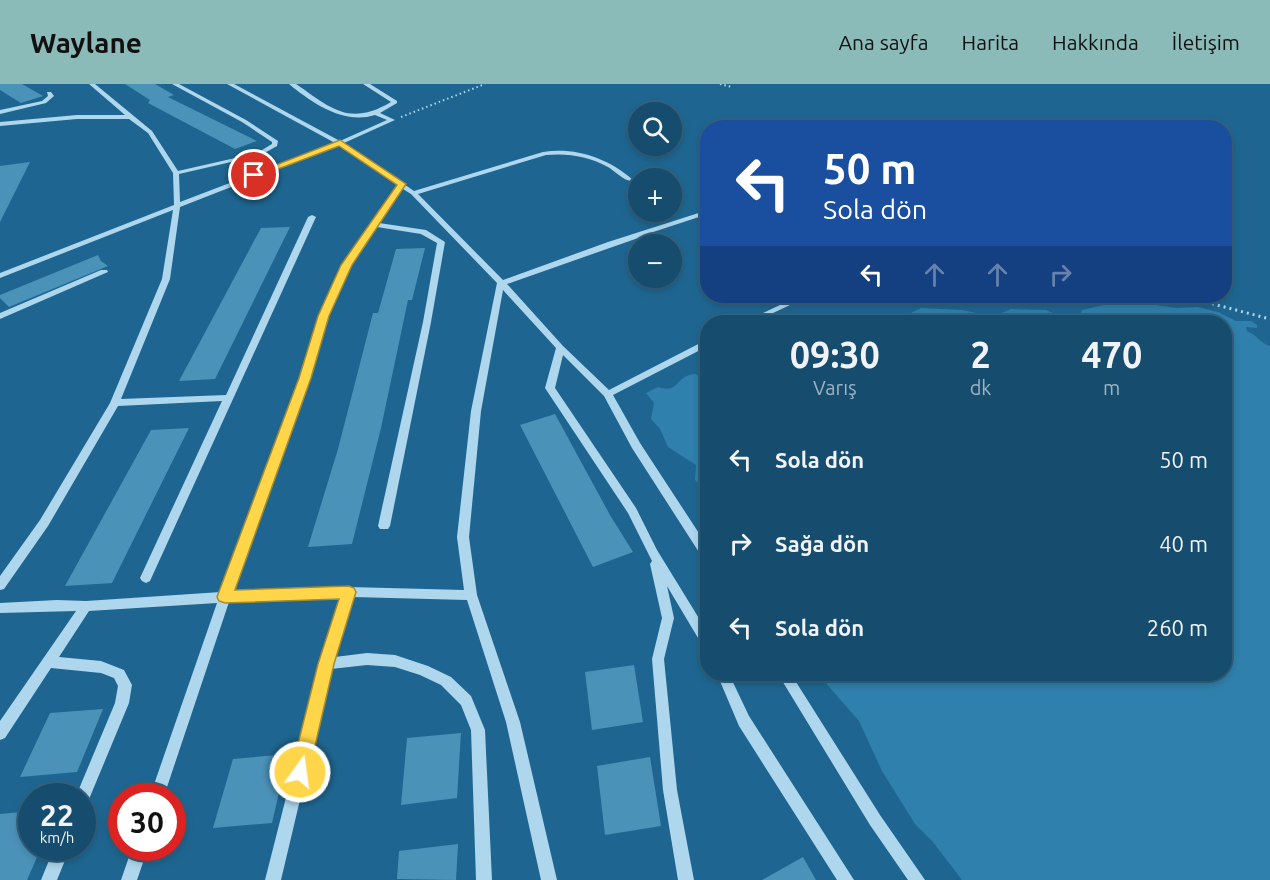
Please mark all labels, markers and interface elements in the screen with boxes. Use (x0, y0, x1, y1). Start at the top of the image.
text: Waylane (30, 27, 142, 58)
text: Ana sayfa (838, 30, 929, 54)
text: Harita (962, 30, 1019, 54)
text: Hakkında (1052, 30, 1139, 54)
text: İletişim (1172, 30, 1240, 54)
map controls (628, 102, 682, 288)
button: search (628, 102, 682, 156)
icon: left (724, 144, 802, 222)
text: 50 m (823, 145, 917, 192)
pin (228, 149, 279, 200)
icon: arrive (237, 158, 270, 191)
button: + (628, 168, 682, 222)
text: Sola dön (823, 194, 927, 224)
button: − (628, 234, 682, 288)
icon: left (855, 258, 888, 291)
icon: ahead (918, 258, 951, 291)
icon: ahead (981, 258, 1014, 291)
icon: right (1044, 258, 1077, 291)
text: 09:30 (790, 334, 880, 375)
text: 2 (970, 334, 991, 375)
text: 470 (1081, 334, 1142, 375)
text: Varış (813, 376, 857, 399)
text: dk (970, 376, 991, 399)
text: m (1103, 376, 1120, 399)
icon: left (724, 443, 757, 476)
text: Sola dön (775, 447, 864, 472)
text: 50 m (1159, 447, 1208, 472)
icon: right (724, 527, 757, 560)
text: Sağa dön (775, 531, 869, 556)
text: 40 m (1159, 531, 1208, 556)
icon: left (724, 611, 757, 644)
text: Sola dön (775, 615, 864, 640)
text: 260 m (1147, 615, 1208, 640)
position arrow (268, 740, 332, 804)
speed limit sign: 30 (108, 783, 186, 861)
text: 22 (40, 798, 74, 832)
text: km/h (40, 829, 74, 846)

